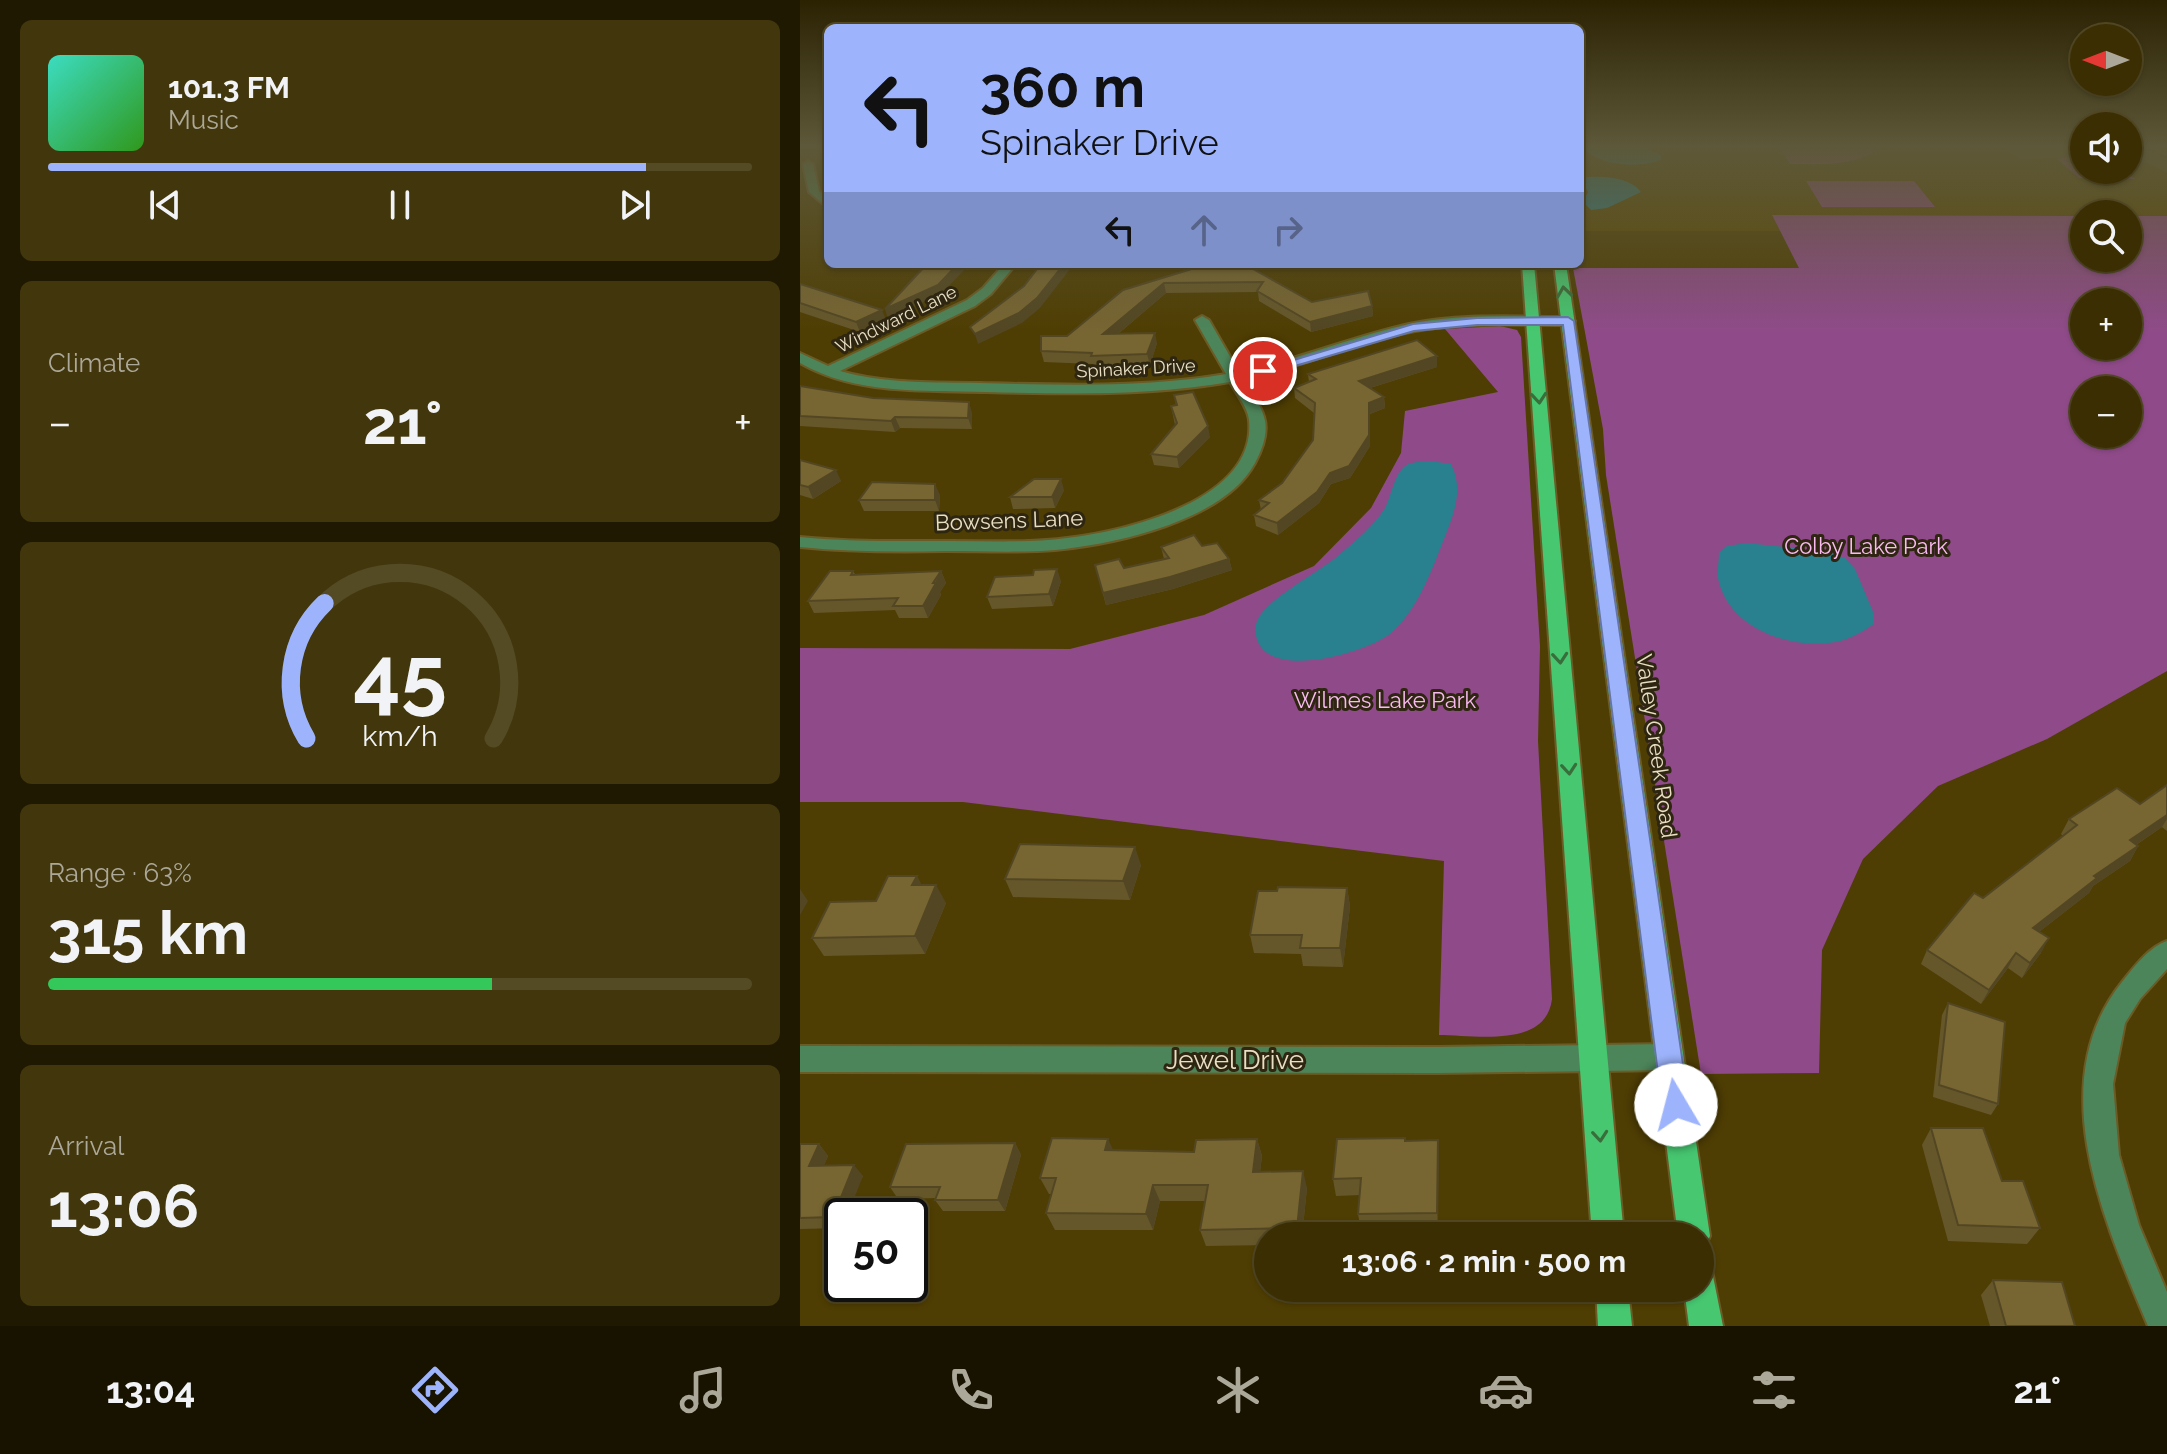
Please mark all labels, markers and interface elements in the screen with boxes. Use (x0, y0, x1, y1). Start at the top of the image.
north arrow (2070, 24, 2142, 96)
map controls (2070, 24, 2142, 448)
text: 360 m (980, 54, 1145, 120)
icon: left (848, 56, 952, 160)
text: 101.3 FM (168, 70, 290, 105)
text: Music (168, 105, 239, 135)
button: sound (2070, 112, 2142, 184)
text: Spinaker Drive (980, 121, 1219, 163)
icon: previous (143, 183, 187, 227)
icon: pause (378, 183, 422, 227)
icon: next (613, 183, 657, 227)
button: search (2070, 200, 2142, 272)
icon: left (1098, 208, 1142, 252)
icon: ahead (1182, 208, 1226, 252)
icon: right (1266, 208, 1310, 252)
street label: Windward Lane (832, 280, 960, 357)
one-way arrow (1556, 286, 1573, 299)
button: + (2070, 288, 2142, 360)
pin (1229, 337, 1297, 405)
text: Climate (48, 348, 140, 378)
icon: arrive (1241, 349, 1285, 393)
street label: Spinaker Drive (1076, 354, 1197, 382)
button: − (2070, 376, 2142, 448)
text: 21° (363, 388, 442, 458)
one-way arrow (1530, 392, 1547, 405)
text: − (48, 397, 72, 448)
text: + (734, 397, 752, 448)
street label: Bowsens Lane (935, 504, 1084, 536)
park label: Colby Lake Park (1784, 533, 1948, 559)
text: 45 (353, 627, 447, 724)
one-way arrow (1551, 652, 1568, 665)
street label: Valley Creek Road (1631, 652, 1683, 840)
park label: Wilmes Lake Park (1294, 687, 1477, 713)
text: km/h (362, 719, 438, 753)
one-way arrow (1560, 763, 1577, 776)
text: Range · 63% (48, 858, 192, 888)
text: 315 km (48, 898, 248, 968)
street label: Jewel Drive (1166, 1045, 1304, 1075)
position arrow (1634, 1063, 1718, 1147)
one-way arrow (1591, 1130, 1608, 1143)
text: Arrival (48, 1131, 124, 1161)
text: 13:06 (48, 1171, 199, 1241)
speed limit sign: 50 (824, 1198, 928, 1302)
text: 13:06 · 2 min · 500 m (1342, 1244, 1626, 1279)
icon: directions (407, 1362, 463, 1418)
icon: music (675, 1362, 731, 1418)
icon: phone (943, 1362, 999, 1418)
icon: climate (1210, 1362, 1266, 1418)
icon: car (1478, 1362, 1534, 1418)
icon: filters (1746, 1362, 1802, 1418)
text: 13:04 (106, 1369, 195, 1411)
text: 21° (2014, 1369, 2061, 1411)

